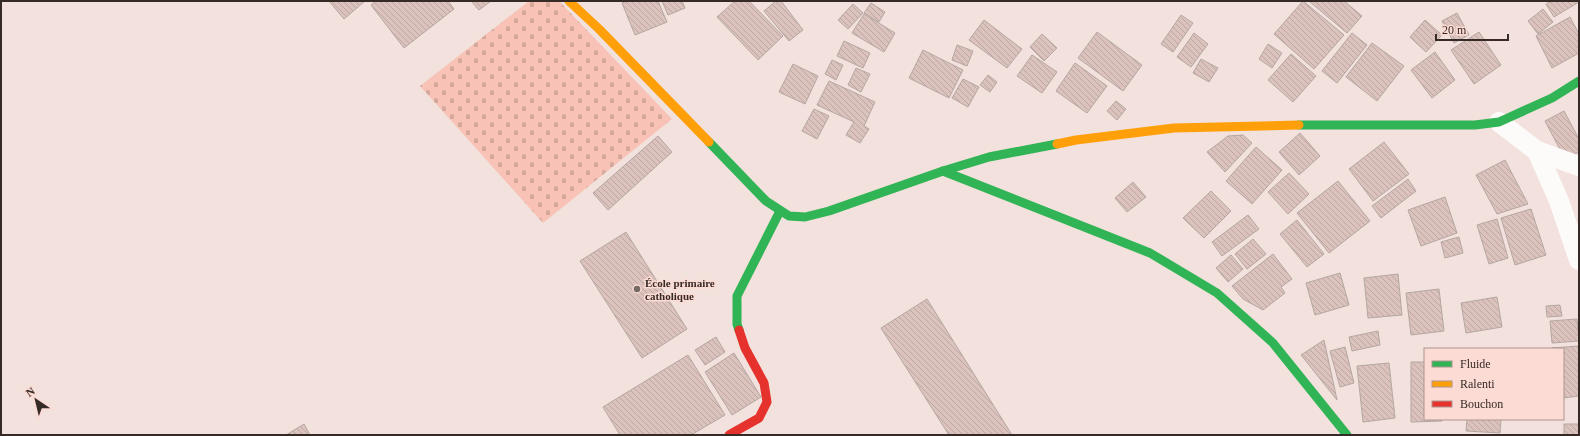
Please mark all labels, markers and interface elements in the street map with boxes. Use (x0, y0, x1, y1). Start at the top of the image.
scale bar (1436, 16, 1508, 42)
text: 20 m (1442, 23, 1467, 37)
place label: École primaire catholique (645, 277, 715, 302)
marker: École primaire catholique (632, 284, 642, 294)
legend (1424, 348, 1564, 420)
text: Fluide (1460, 357, 1491, 371)
text: Ralenti (1460, 377, 1495, 391)
north arrow (16, 380, 56, 420)
text: N (24, 385, 37, 399)
text: Bouchon (1460, 397, 1503, 411)

